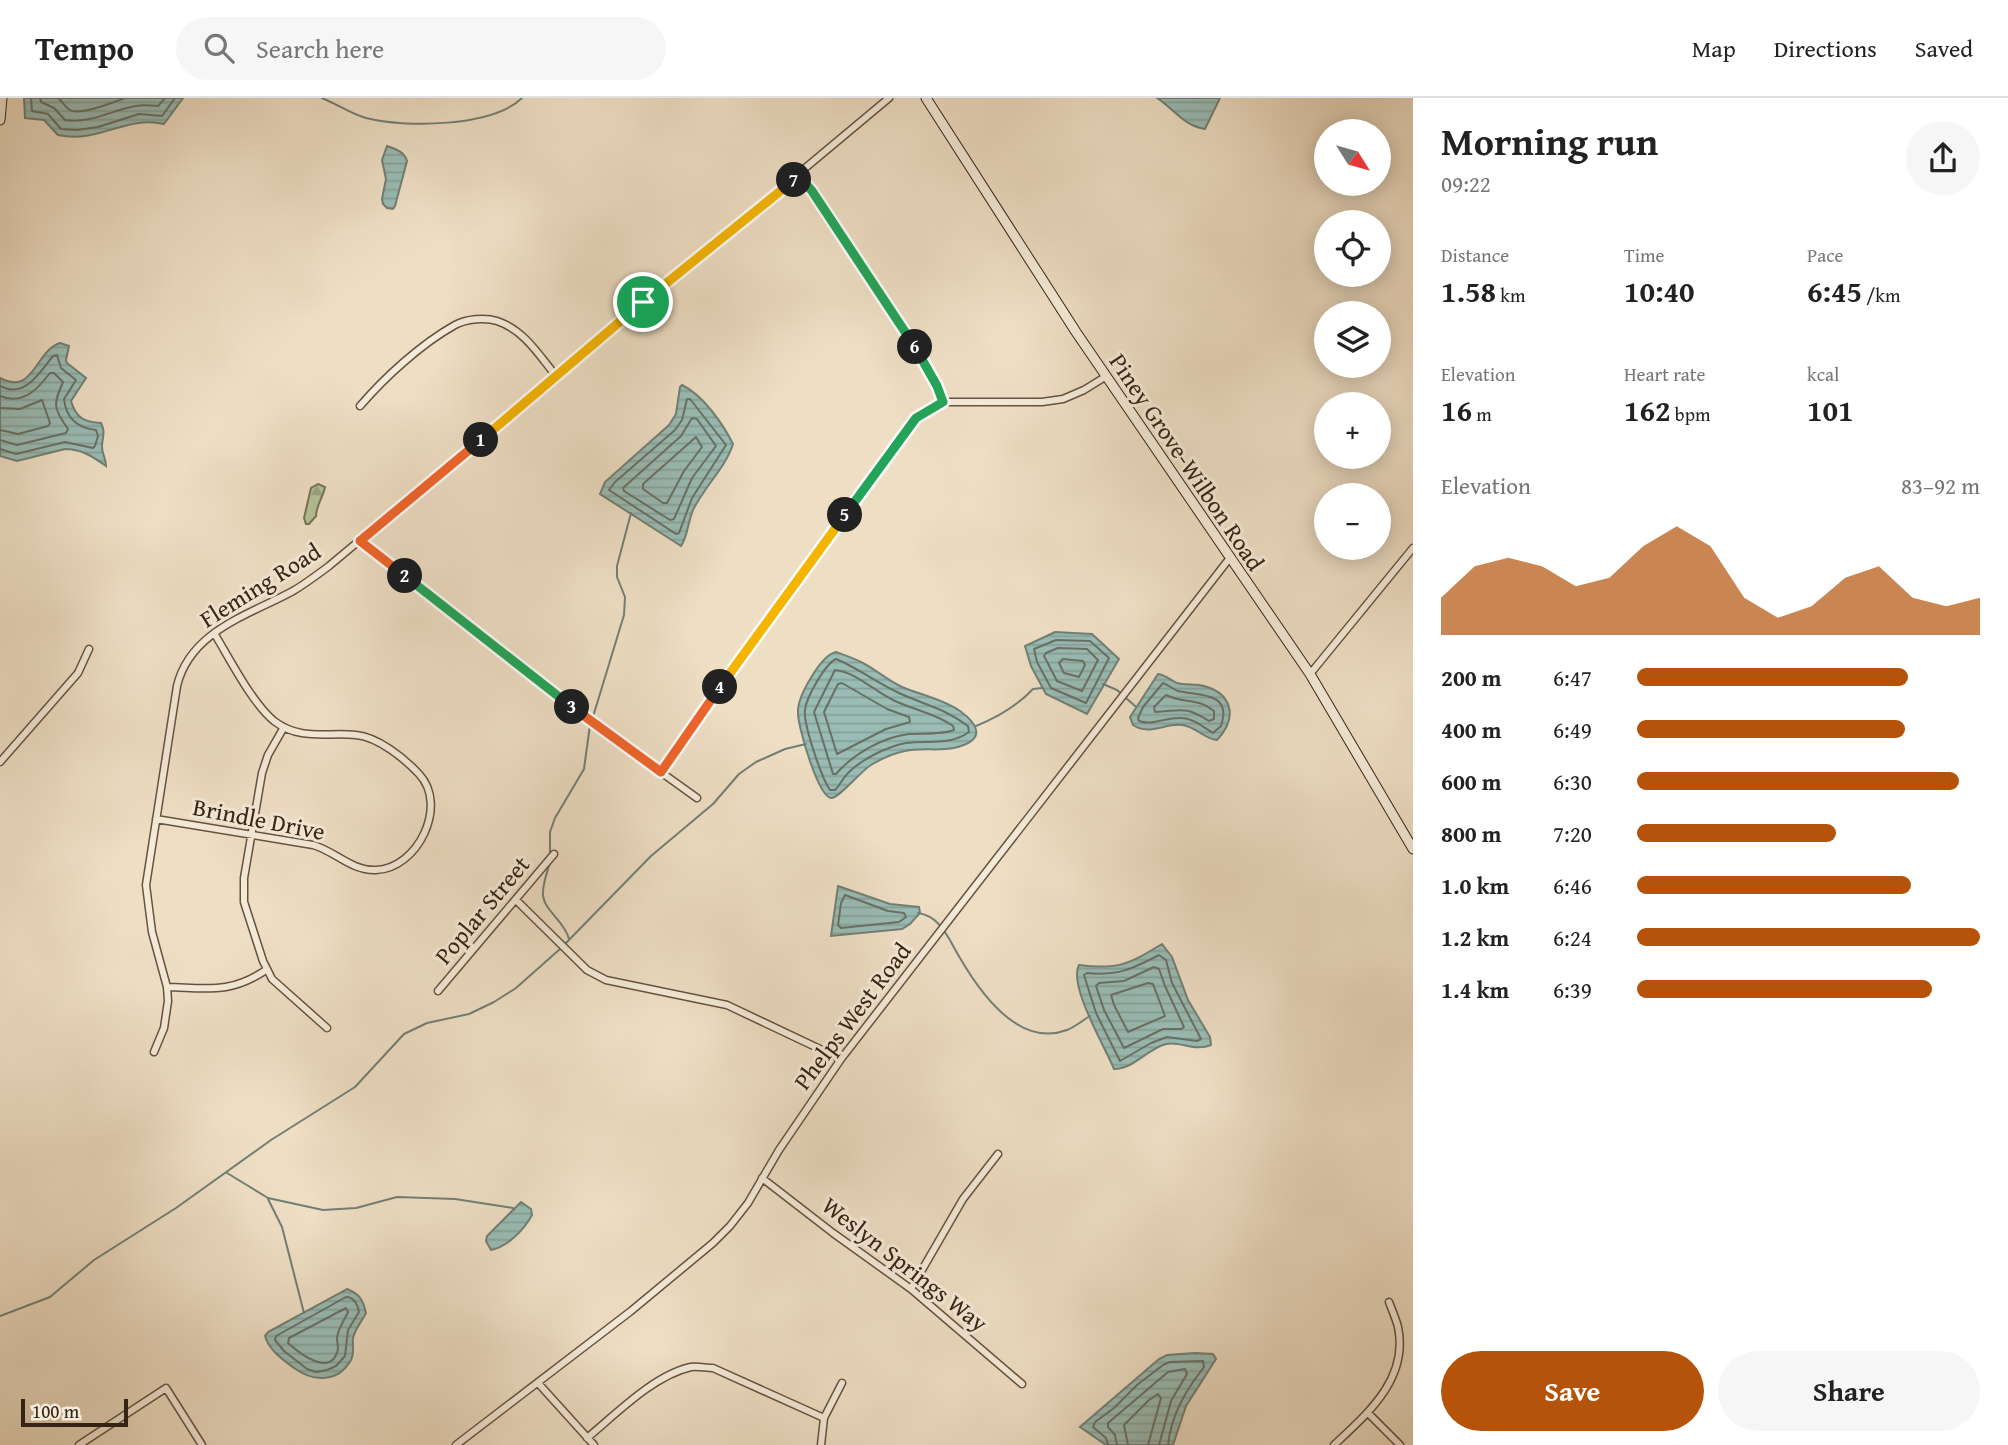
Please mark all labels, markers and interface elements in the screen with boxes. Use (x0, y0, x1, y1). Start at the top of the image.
search box (176, 17, 666, 80)
text: Tempo (35, 24, 134, 72)
icon: search (200, 29, 238, 67)
text: Search here (256, 29, 384, 68)
text: Map (1692, 31, 1736, 66)
text: Directions (1774, 31, 1877, 66)
text: Saved (1915, 31, 1973, 66)
text: Morning run (1441, 113, 1658, 169)
north arrow (1314, 119, 1391, 196)
map controls (1314, 119, 1391, 560)
button: share (1906, 121, 1980, 195)
pin: 7 (776, 162, 812, 198)
text: 7 (789, 165, 798, 193)
text: 09:22 (1441, 167, 1491, 200)
button: locate (1314, 210, 1391, 287)
text: Distance (1441, 241, 1509, 269)
text: Time (1624, 241, 1664, 269)
text: Pace (1807, 241, 1844, 269)
text: 1.58 (1441, 269, 1496, 313)
text: 10:40 (1624, 269, 1695, 313)
text: 6:45 (1807, 269, 1862, 313)
pin (613, 272, 673, 332)
text: km (1496, 281, 1525, 309)
text: /km (1862, 281, 1900, 309)
icon: arrive (624, 283, 662, 321)
button: layers (1314, 301, 1391, 378)
pin: 6 (898, 330, 932, 364)
text: 6 (910, 332, 919, 360)
street label: Piney Grove-Wilbon Road (1101, 346, 1273, 578)
text: Elevation (1441, 360, 1515, 388)
text: Heart rate (1624, 360, 1705, 388)
text: kcal (1807, 360, 1839, 388)
text: 16 (1441, 388, 1472, 432)
text: 162 (1624, 388, 1671, 432)
text: 101 (1807, 388, 1854, 432)
button: + (1314, 392, 1391, 469)
text: m (1472, 400, 1492, 428)
text: bpm (1671, 400, 1710, 428)
pin: 1 (463, 422, 498, 458)
text: 1 (476, 425, 485, 453)
text: Elevation (1441, 469, 1531, 502)
text: 83–92 m (1901, 469, 1980, 502)
button: − (1314, 483, 1391, 560)
pin: 5 (828, 498, 862, 532)
text: 5 (840, 500, 849, 528)
street label: Fleming Road (193, 534, 328, 636)
pin: 2 (388, 559, 422, 594)
text: 2 (400, 561, 409, 589)
text: 200 m (1441, 661, 1502, 694)
text: 6:47 (1553, 661, 1592, 694)
pin: 4 (702, 670, 738, 704)
text: 4 (715, 672, 724, 700)
pin: 3 (554, 690, 590, 724)
text: 3 (567, 692, 576, 720)
text: 400 m (1441, 713, 1502, 746)
text: 6:49 (1553, 713, 1592, 746)
text: 600 m (1441, 765, 1502, 798)
text: 6:30 (1553, 765, 1592, 798)
street label: Brindle Drive (190, 789, 328, 849)
text: 800 m (1441, 817, 1502, 850)
text: 7:20 (1553, 817, 1592, 850)
street label: Poplar Street (426, 848, 538, 972)
text: 1.0 km (1441, 869, 1509, 902)
text: 6:46 (1553, 869, 1592, 902)
text: 1.2 km (1441, 921, 1509, 954)
text: 6:24 (1553, 921, 1592, 954)
street label: Phelps West Road (785, 935, 919, 1097)
text: 1.4 km (1441, 973, 1509, 1006)
text: 6:39 (1553, 973, 1592, 1006)
street label: Weslyn Springs Way (815, 1188, 995, 1340)
button: Save (1441, 1351, 1704, 1431)
button: Share (1718, 1351, 1980, 1431)
scale bar (21, 1396, 128, 1428)
text: 100 m (32, 1397, 79, 1425)

